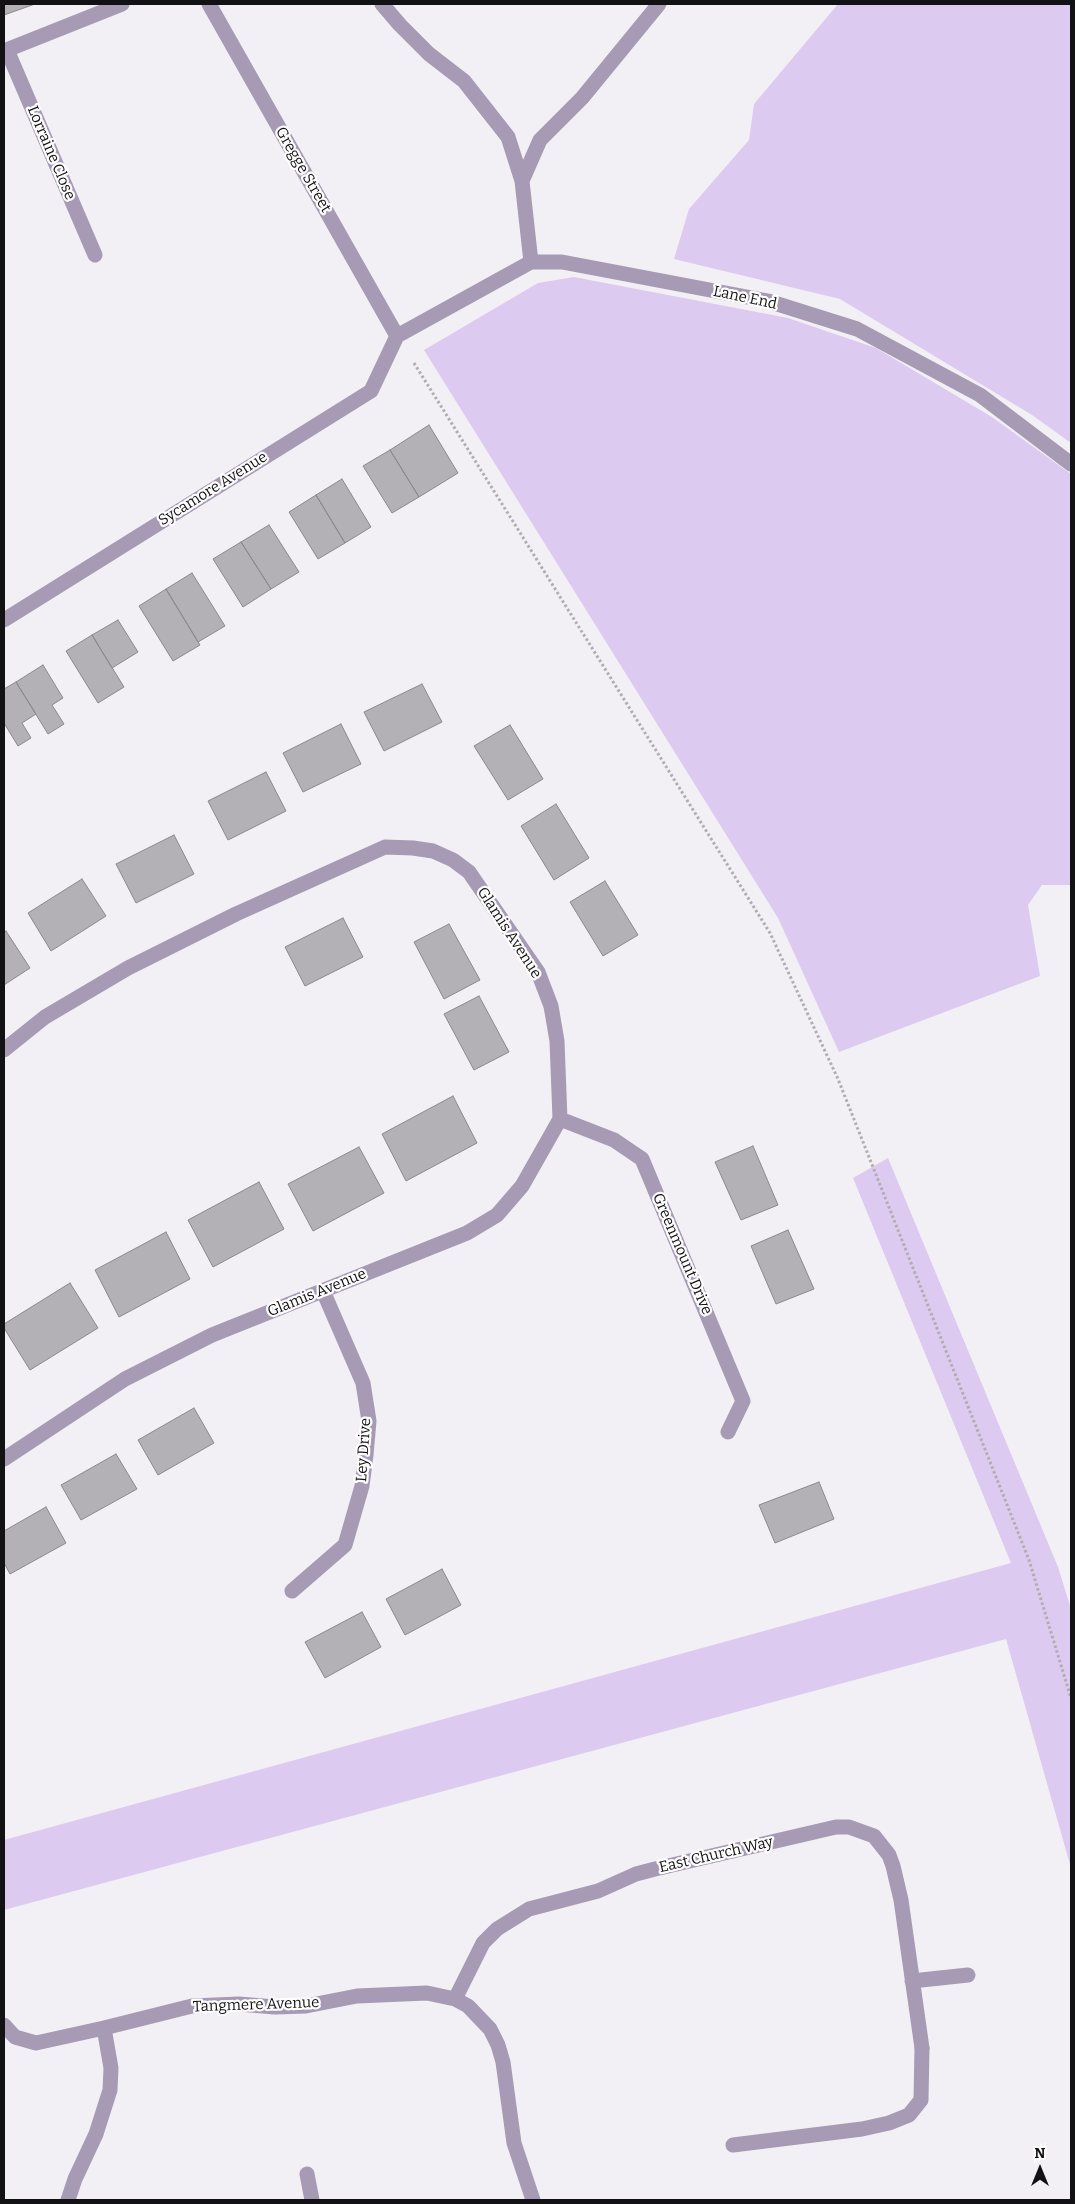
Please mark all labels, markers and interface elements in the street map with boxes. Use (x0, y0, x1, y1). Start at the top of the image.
street label: Lorraine Close (23, 103, 79, 203)
street label: Gregge Street (271, 124, 335, 216)
street label: Lane End (712, 282, 778, 314)
street label: Sycamore Avenue (155, 448, 271, 530)
street label: Glamis Avenue (473, 884, 545, 982)
street label: Greenmount Drive (648, 1190, 716, 1318)
street label: Glamis Avenue (265, 1265, 369, 1321)
street label: Ley Drive (353, 1418, 375, 1482)
street label: East Church Way (657, 1833, 775, 1877)
street label: Tangmere Avenue (192, 1994, 320, 2016)
north arrow (1015, 2144, 1065, 2194)
text: N (1035, 2145, 1045, 2162)

